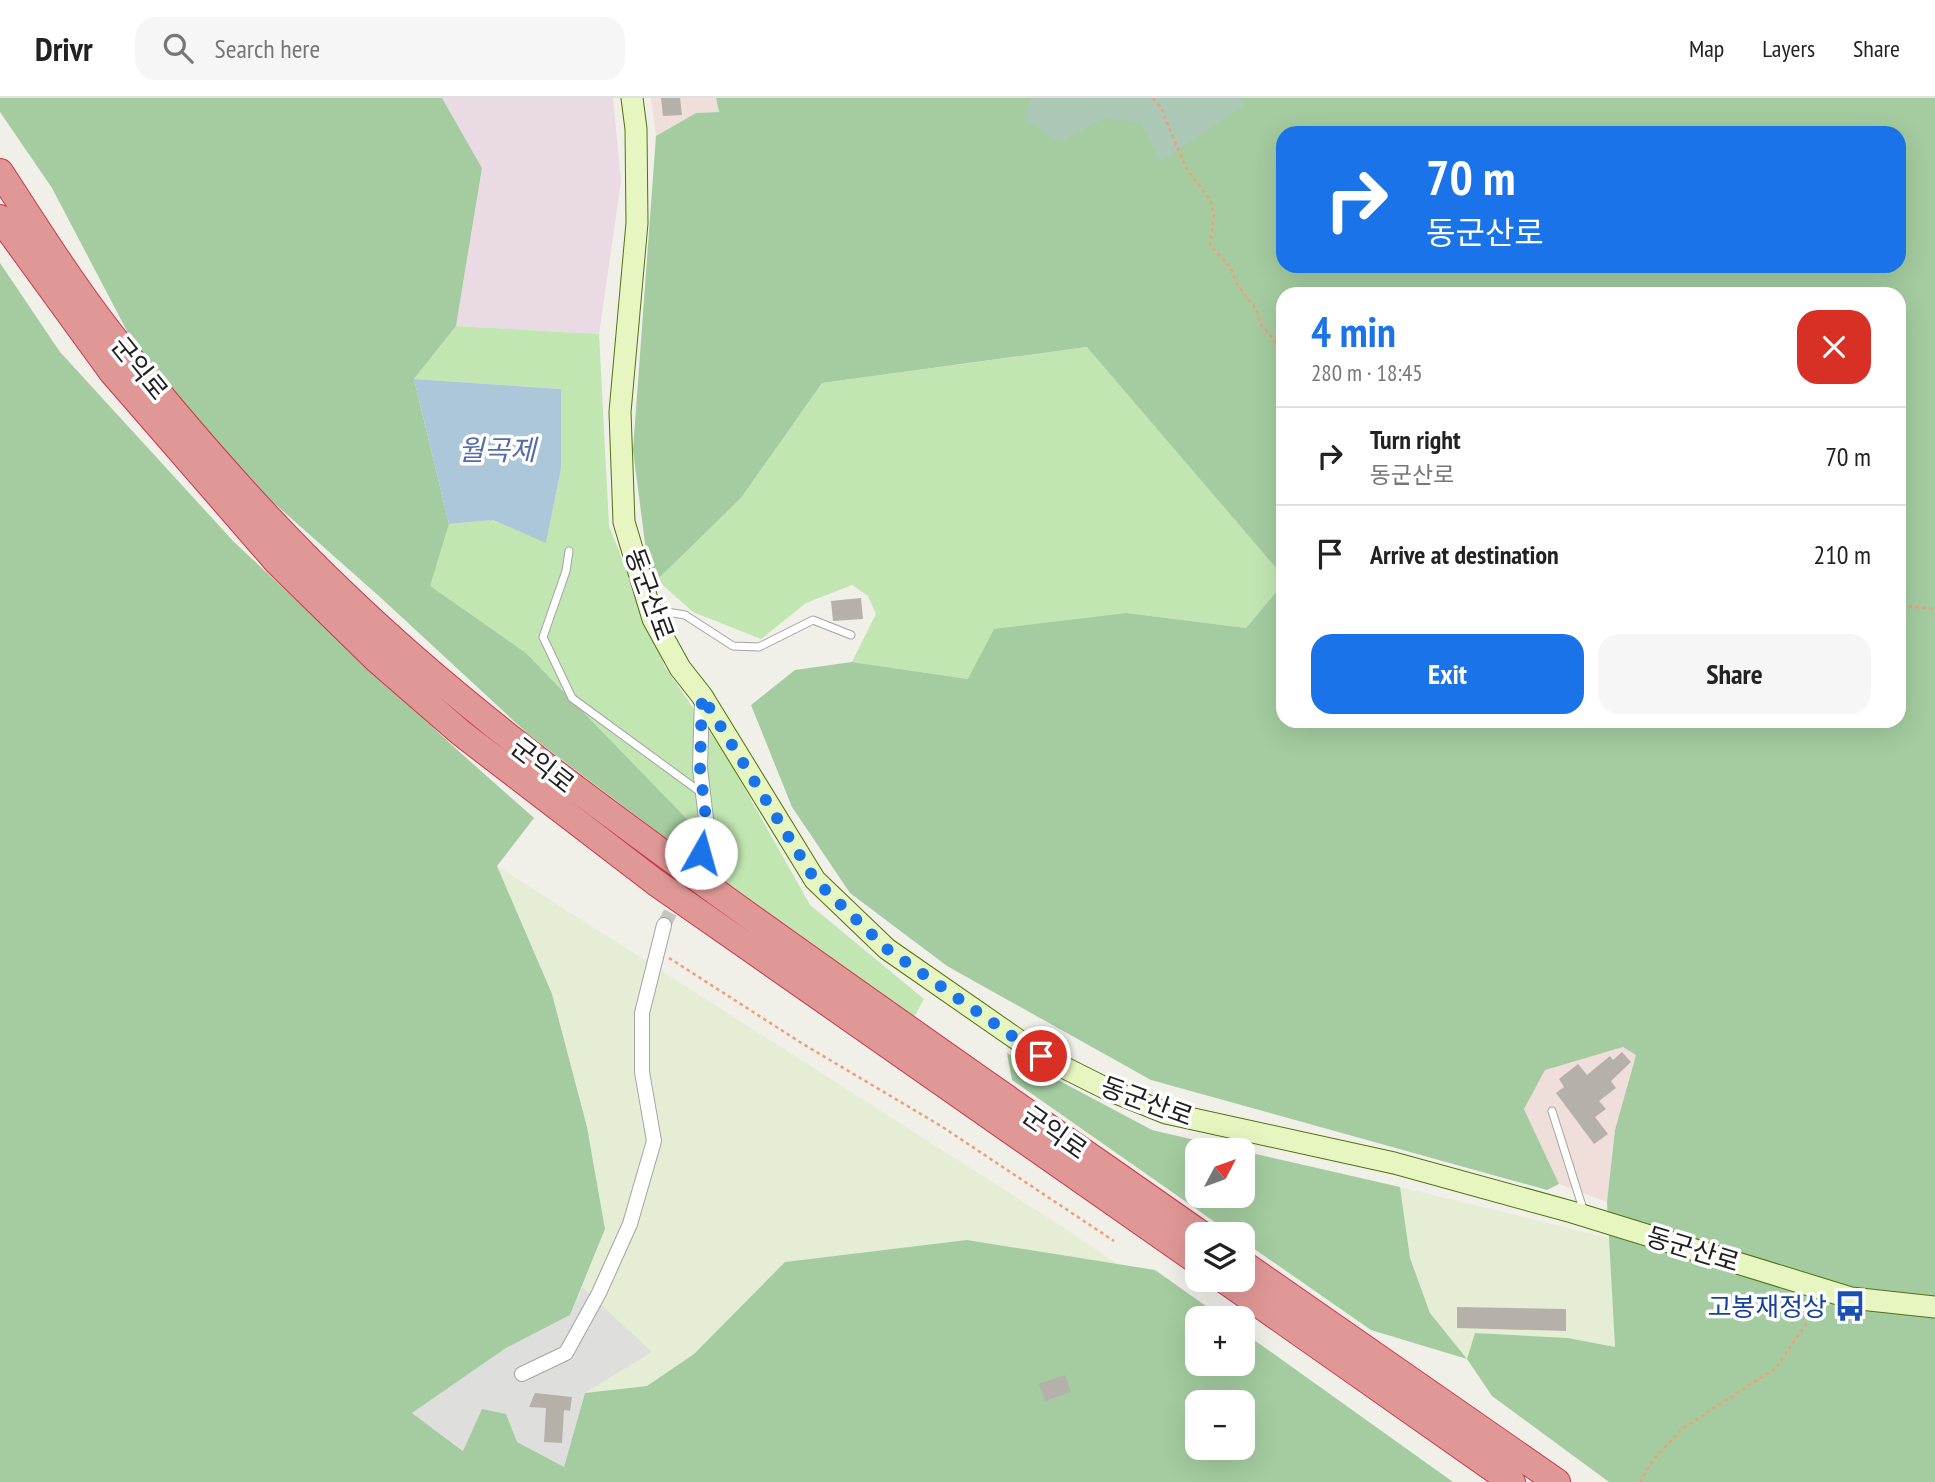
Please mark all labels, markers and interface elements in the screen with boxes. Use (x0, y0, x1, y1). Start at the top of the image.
search box (135, 17, 625, 80)
text: Drivr (35, 27, 93, 70)
icon: search (159, 29, 197, 67)
text: Search here (215, 32, 320, 65)
text: Map (1689, 33, 1724, 64)
text: Layers (1762, 33, 1815, 64)
text: Share (1853, 33, 1900, 64)
text: 70 m (1426, 145, 1515, 209)
icon: right (1311, 154, 1402, 245)
text: 동군산로 (1426, 211, 1544, 253)
text: 4 min (1311, 304, 1396, 359)
button: close (1797, 310, 1871, 384)
street label: 군익로 (105, 330, 175, 406)
text: 280 m · 18:45 (1311, 358, 1423, 387)
text: Turn right (1370, 423, 1461, 456)
water label: 월곡제 (458, 431, 539, 468)
icon: right (1311, 437, 1349, 475)
text: 70 m (1825, 440, 1871, 473)
text: 동군산로 (1370, 460, 1455, 489)
icon: arrive (1311, 535, 1349, 573)
text: Arrive at destination (1370, 538, 1559, 571)
text: 210 m (1813, 538, 1871, 571)
street label: 동군산로 (618, 543, 682, 645)
button: Exit (1311, 634, 1584, 714)
button: Share (1598, 634, 1871, 714)
street label: 군익로 (505, 730, 581, 800)
position arrow (664, 816, 738, 890)
pin (1011, 1026, 1071, 1086)
icon: arrive (1022, 1037, 1060, 1075)
street label: 동군산로 (1096, 1069, 1198, 1133)
street label: 군익로 (1016, 1098, 1094, 1166)
north arrow (1185, 1138, 1255, 1208)
map controls (1185, 1138, 1255, 1460)
street label: 동군산로 (1642, 1219, 1744, 1279)
button: layers (1185, 1222, 1255, 1292)
bus stop icon: 고봉재정상 (1833, 1289, 1867, 1323)
place label: 고봉재정상 (1707, 1290, 1827, 1323)
button: + (1185, 1306, 1255, 1376)
button: − (1185, 1390, 1255, 1460)

